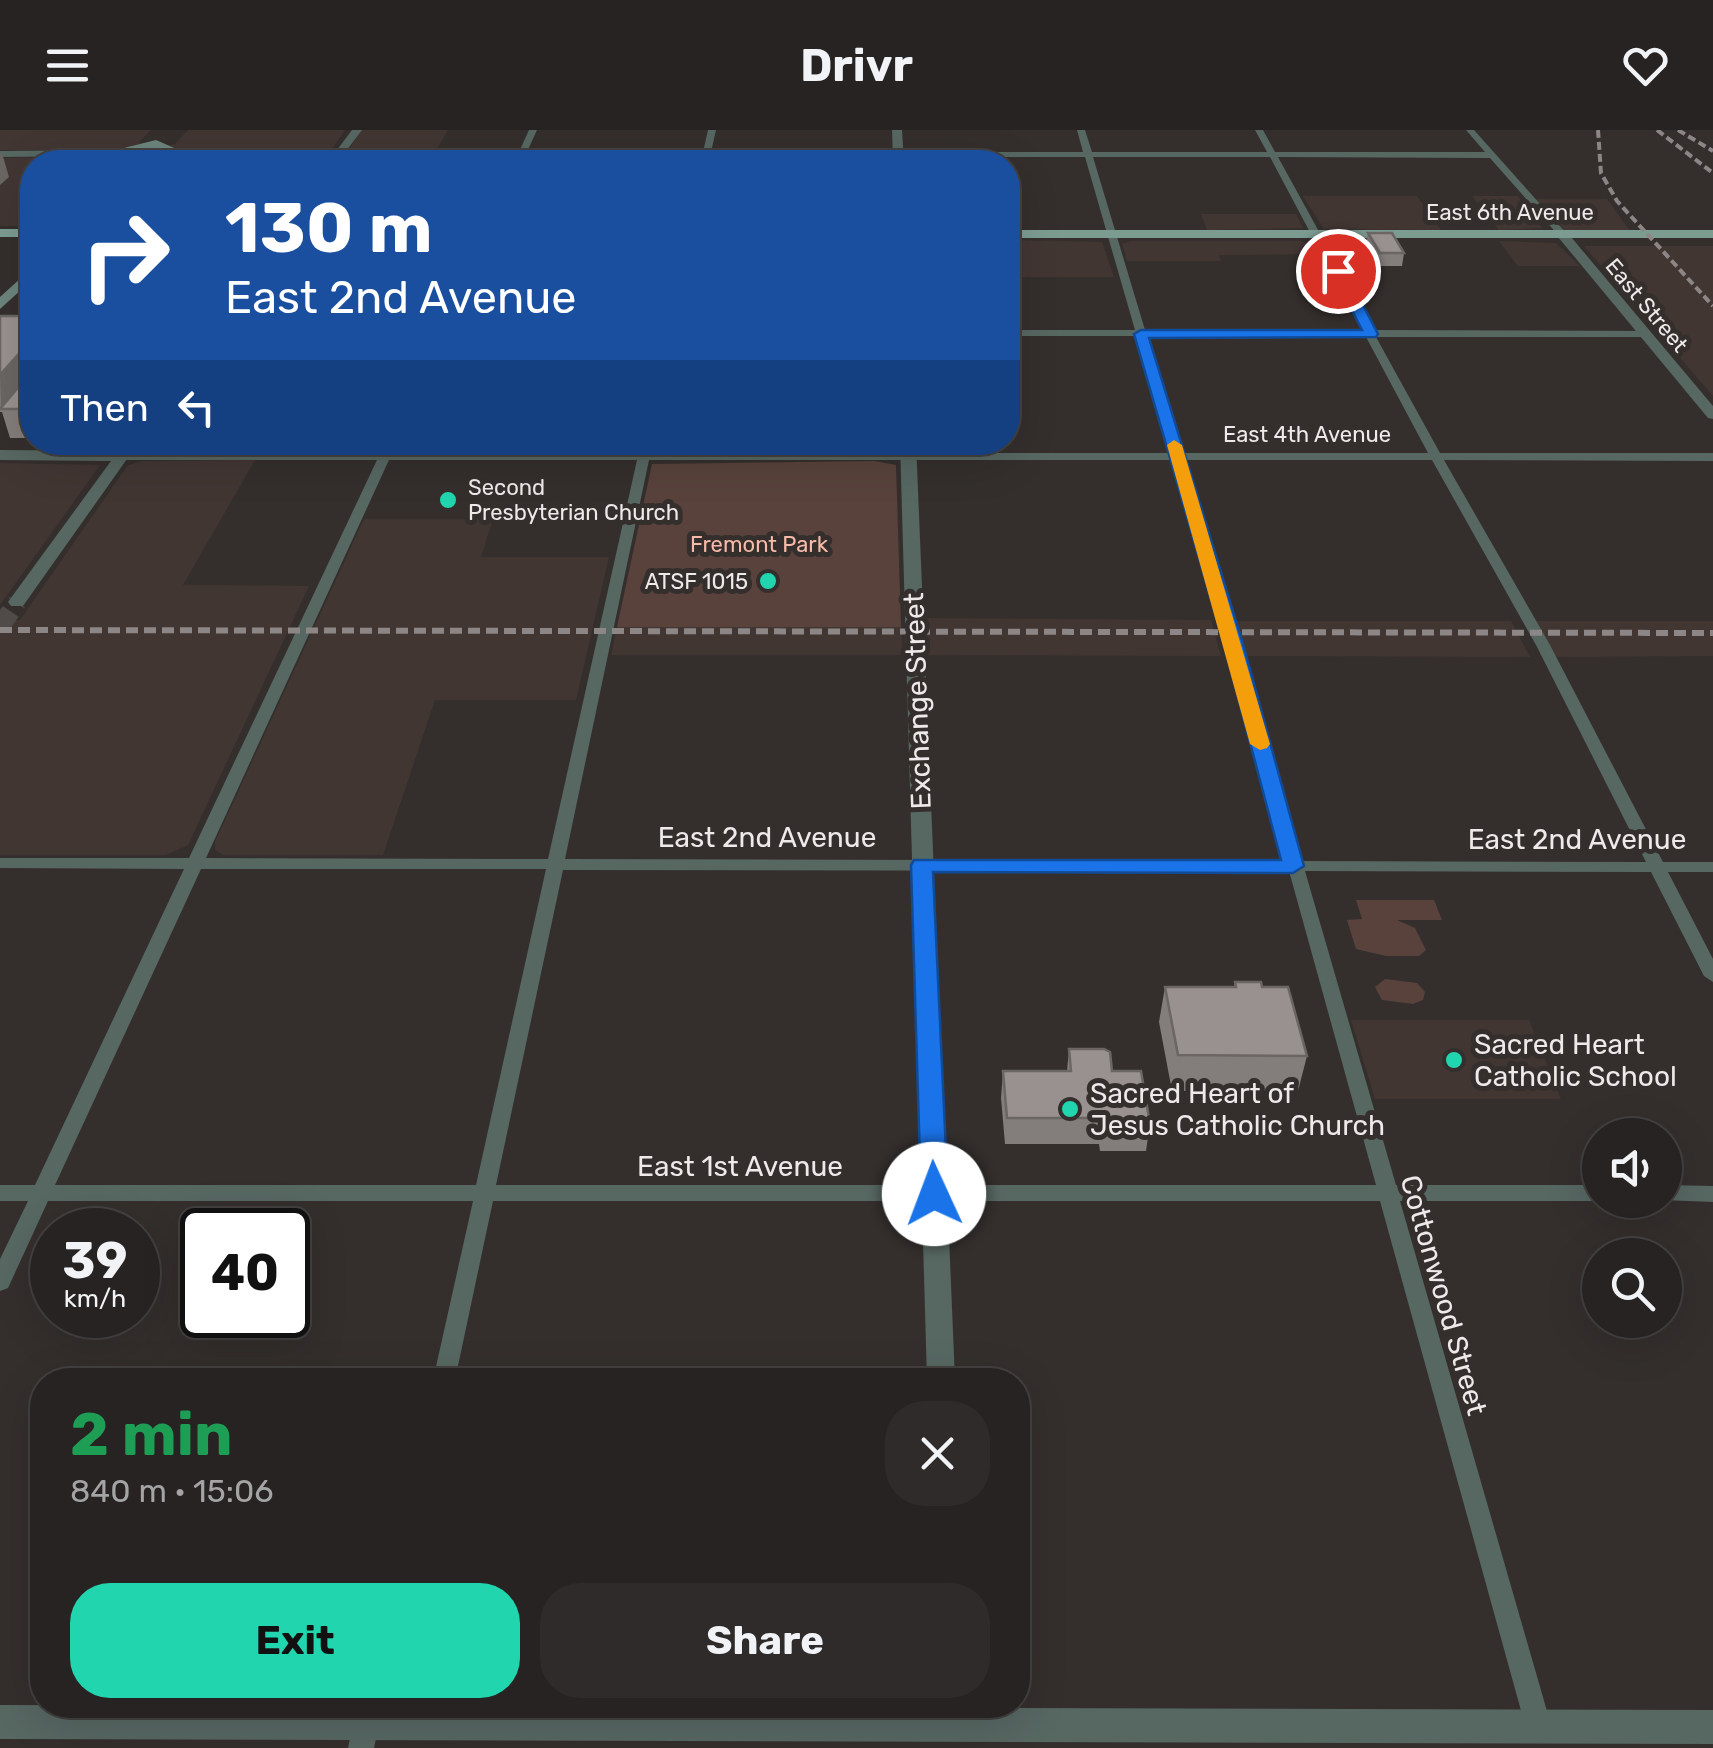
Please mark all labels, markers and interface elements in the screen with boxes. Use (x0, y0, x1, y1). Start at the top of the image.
icon: menu (40, 38, 95, 93)
icon: heart (1618, 38, 1673, 93)
text: Drivr (800, 39, 913, 92)
text: 130 m (225, 187, 433, 270)
icon: right (60, 190, 190, 320)
street label: East 6th Avenue (1426, 199, 1594, 226)
pin (1296, 229, 1381, 314)
icon: arrive (1311, 244, 1366, 299)
street label: East Street (1600, 253, 1694, 358)
text: East 2nd Avenue (225, 271, 577, 324)
icon: left (169, 380, 224, 435)
text: Then (60, 385, 149, 431)
street label: East 4th Avenue (1223, 421, 1391, 448)
place label: Second Presbyterian Church (468, 474, 679, 526)
marker: Second Presbyterian Church (437, 489, 459, 511)
park label: Fremont Park (690, 531, 829, 558)
place label: ATSF 1015 (645, 568, 748, 595)
marker: ATSF 1015 (757, 570, 779, 592)
street label: Exchange Street (897, 592, 938, 810)
street label: East 2nd Avenue (658, 821, 876, 854)
street label: East 2nd Avenue (1468, 823, 1686, 856)
place label: Sacred Heart Catholic School (1474, 1028, 1677, 1093)
marker: Sacred Heart Catholic School (1443, 1049, 1465, 1071)
place label: Sacred Heart of Jesus Catholic Church (1090, 1077, 1385, 1142)
marker: Sacred Heart of Jesus Catholic Church (1059, 1098, 1081, 1120)
map controls (1582, 1118, 1682, 1338)
button: sound (1582, 1118, 1682, 1218)
position arrow (882, 1142, 986, 1246)
street label: East 1st Avenue (637, 1150, 843, 1183)
street label: Cottonwood Street (1393, 1171, 1494, 1419)
speed limit sign: 40 (180, 1208, 310, 1338)
text: 39 (63, 1231, 128, 1291)
button: search (1582, 1238, 1682, 1338)
text: km/h (64, 1284, 126, 1313)
text: 2 min (70, 1399, 232, 1470)
button: close (885, 1401, 990, 1506)
text: 840 m · 15:06 (70, 1472, 274, 1510)
button: Exit (70, 1583, 520, 1698)
button: Share (540, 1583, 990, 1698)

